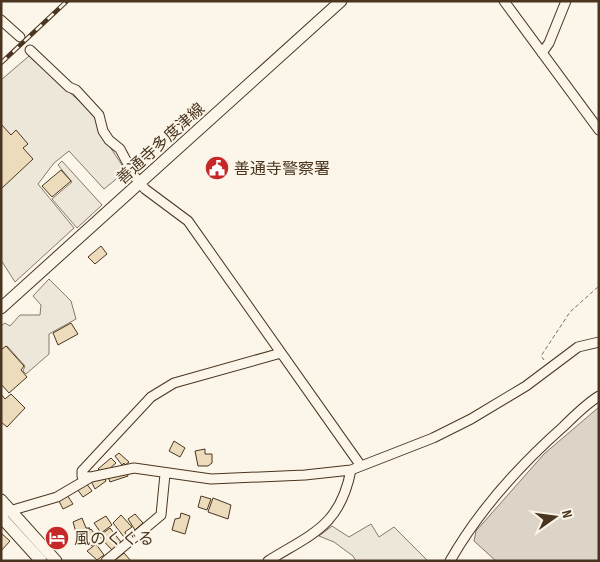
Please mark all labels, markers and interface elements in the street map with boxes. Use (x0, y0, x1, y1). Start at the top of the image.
street label: 善通寺多度津線 (113, 100, 209, 189)
public building icon: 善通寺警察署 (204, 155, 230, 181)
place label: 善通寺警察署 (234, 160, 330, 179)
north arrow (530, 492, 580, 542)
text: N (558, 508, 576, 520)
hotel icon: 風のくぐる (44, 525, 70, 551)
place label: 風のくぐる (74, 530, 154, 549)

